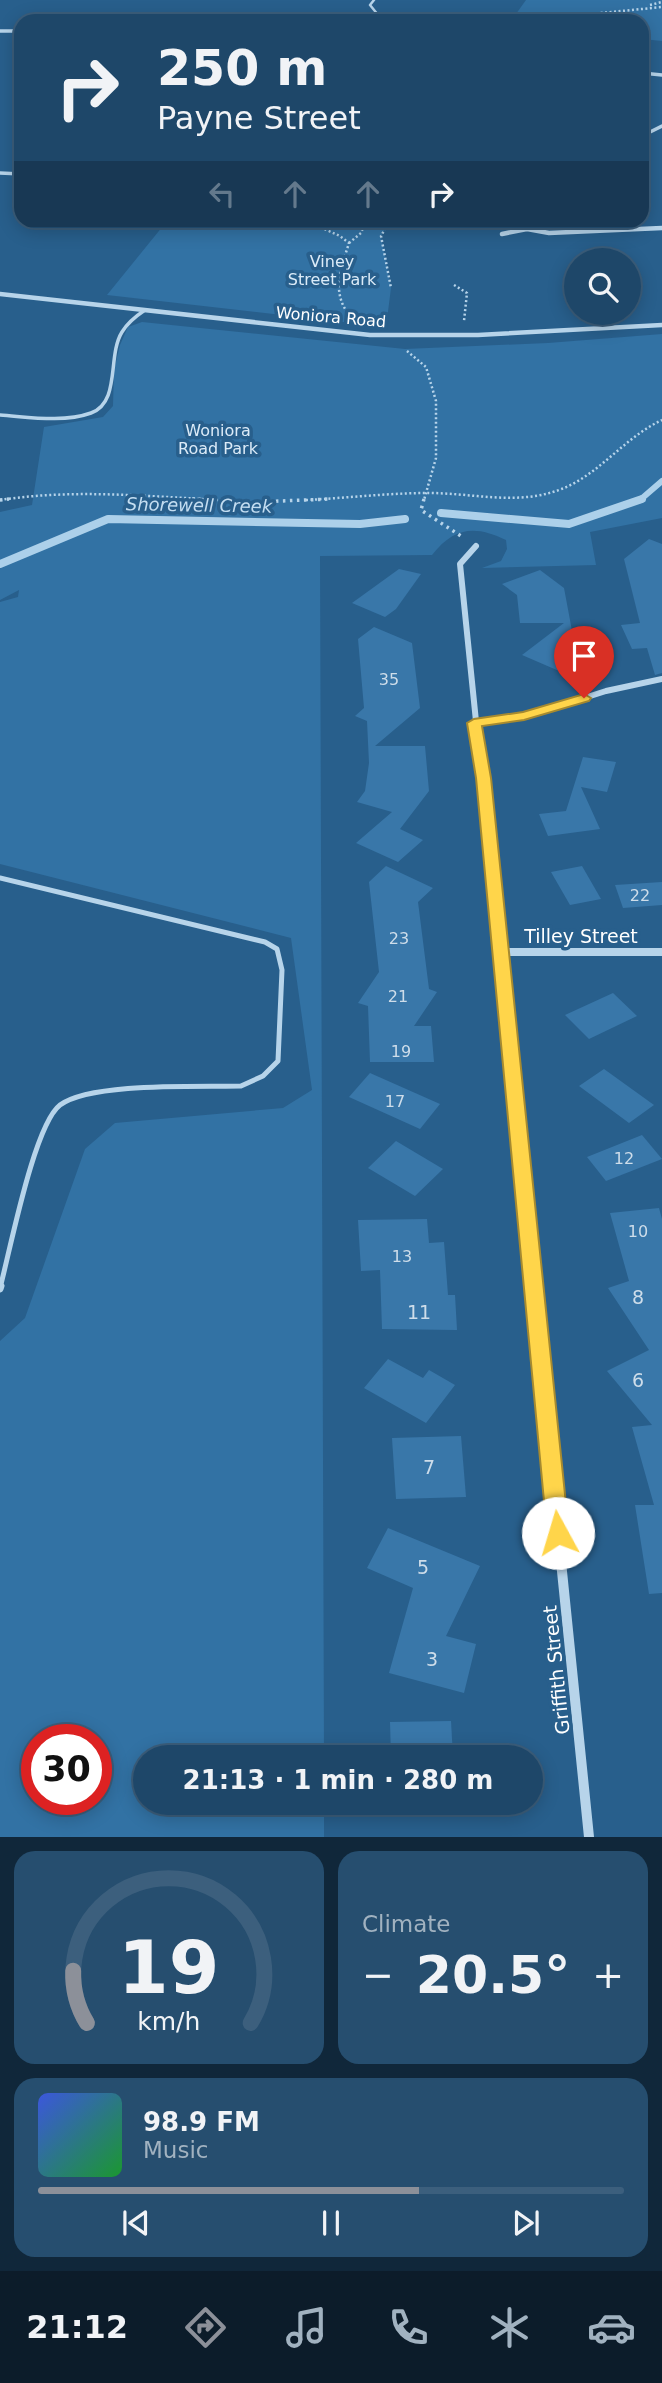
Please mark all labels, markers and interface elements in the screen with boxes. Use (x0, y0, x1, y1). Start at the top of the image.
text: 250 m (157, 40, 327, 97)
icon: right (42, 42, 133, 133)
text: Payne Street (157, 99, 361, 137)
icon: left (203, 175, 241, 213)
icon: ahead (276, 175, 314, 213)
icon: ahead (349, 175, 387, 213)
icon: right (422, 175, 460, 213)
map controls (564, 248, 641, 325)
button: search (564, 248, 641, 325)
park label: Viney Street Park (288, 252, 377, 289)
street label: Woniora Road (275, 303, 387, 331)
park label: Woniora Road Park (178, 421, 259, 458)
water label: Shorewell Creek (126, 493, 274, 517)
pin (554, 626, 614, 698)
icon: arrive (565, 637, 603, 675)
house number: 35 (379, 670, 399, 689)
house number: 22 (630, 886, 650, 905)
street label: Tilley Street (523, 925, 638, 947)
house number: 23 (389, 929, 409, 948)
house number: 21 (388, 987, 408, 1006)
house number: 19 (391, 1042, 411, 1061)
house number: 17 (385, 1092, 405, 1111)
house number: 12 (614, 1149, 634, 1168)
house number: 10 (628, 1222, 648, 1241)
house number: 13 (392, 1247, 412, 1266)
house number: 8 (632, 1286, 644, 1308)
house number: 11 (407, 1301, 431, 1323)
house number: 6 (632, 1369, 644, 1391)
house number: 7 (423, 1456, 435, 1478)
position arrow (521, 1496, 595, 1570)
house number: 5 (417, 1556, 429, 1578)
street label: Griffith Street (538, 1604, 574, 1736)
house number: 3 (426, 1648, 438, 1670)
speed limit sign: 30 (21, 1724, 112, 1815)
text: 21:13 · 1 min · 280 m (183, 1765, 493, 1795)
text: Climate (362, 1911, 451, 1937)
text: 19 (118, 1926, 220, 2011)
text: 20.5° (416, 1945, 570, 2005)
text: − (362, 1953, 394, 1997)
text: + (592, 1953, 624, 1997)
text: km/h (137, 2007, 201, 2036)
text: 98.9 FM (143, 2107, 260, 2137)
text: Music (143, 2137, 208, 2163)
icon: previous (117, 2204, 155, 2242)
icon: pause (312, 2204, 350, 2242)
icon: next (507, 2204, 545, 2242)
icon: directions (181, 2303, 230, 2352)
icon: music (282, 2303, 331, 2352)
icon: phone (384, 2303, 433, 2352)
icon: climate (485, 2303, 534, 2352)
icon: car (587, 2303, 636, 2352)
text: 21:12 (26, 2308, 128, 2346)

